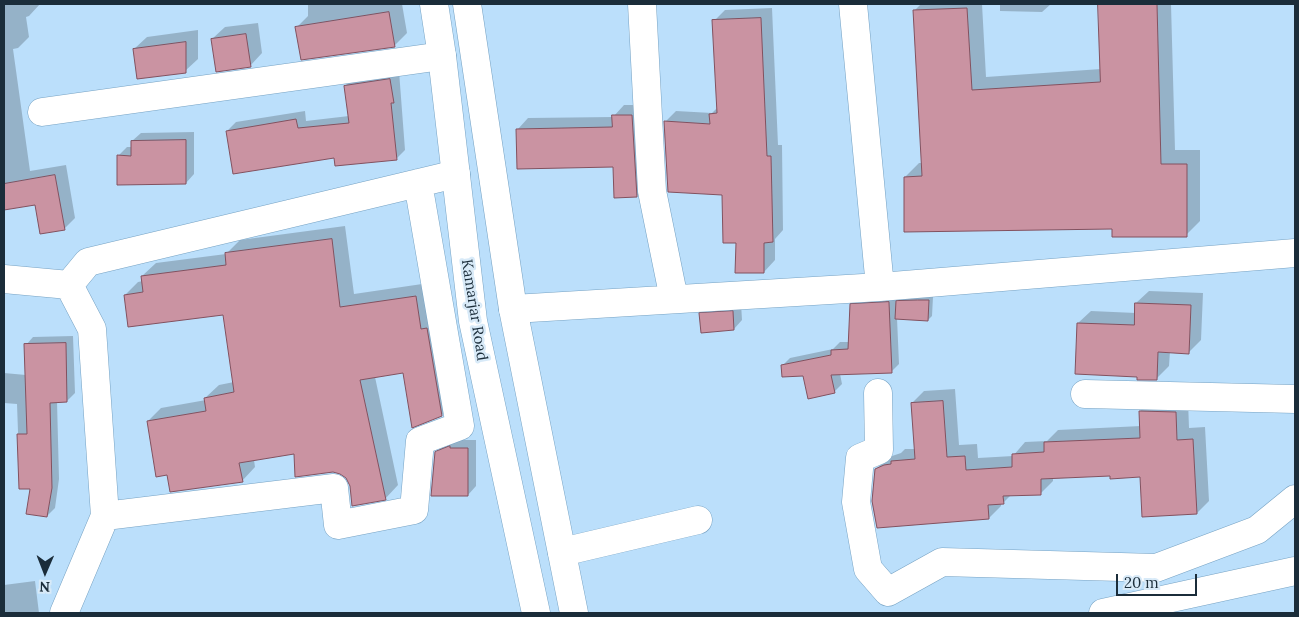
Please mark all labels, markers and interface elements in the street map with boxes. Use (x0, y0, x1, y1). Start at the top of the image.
street label: Kamarjar Road (457, 258, 491, 362)
north arrow (20, 547, 70, 597)
scale bar (1119, 564, 1200, 596)
text: 20 m (1124, 573, 1159, 592)
text: N (39, 578, 50, 596)

